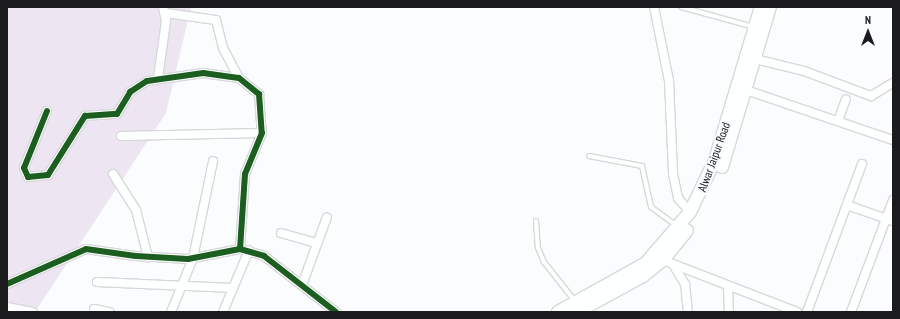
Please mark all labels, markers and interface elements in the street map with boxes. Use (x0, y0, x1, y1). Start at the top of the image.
north arrow (848, 12, 888, 52)
text: N (865, 13, 871, 27)
street label: Alwar Jaipur Road (695, 120, 733, 194)

